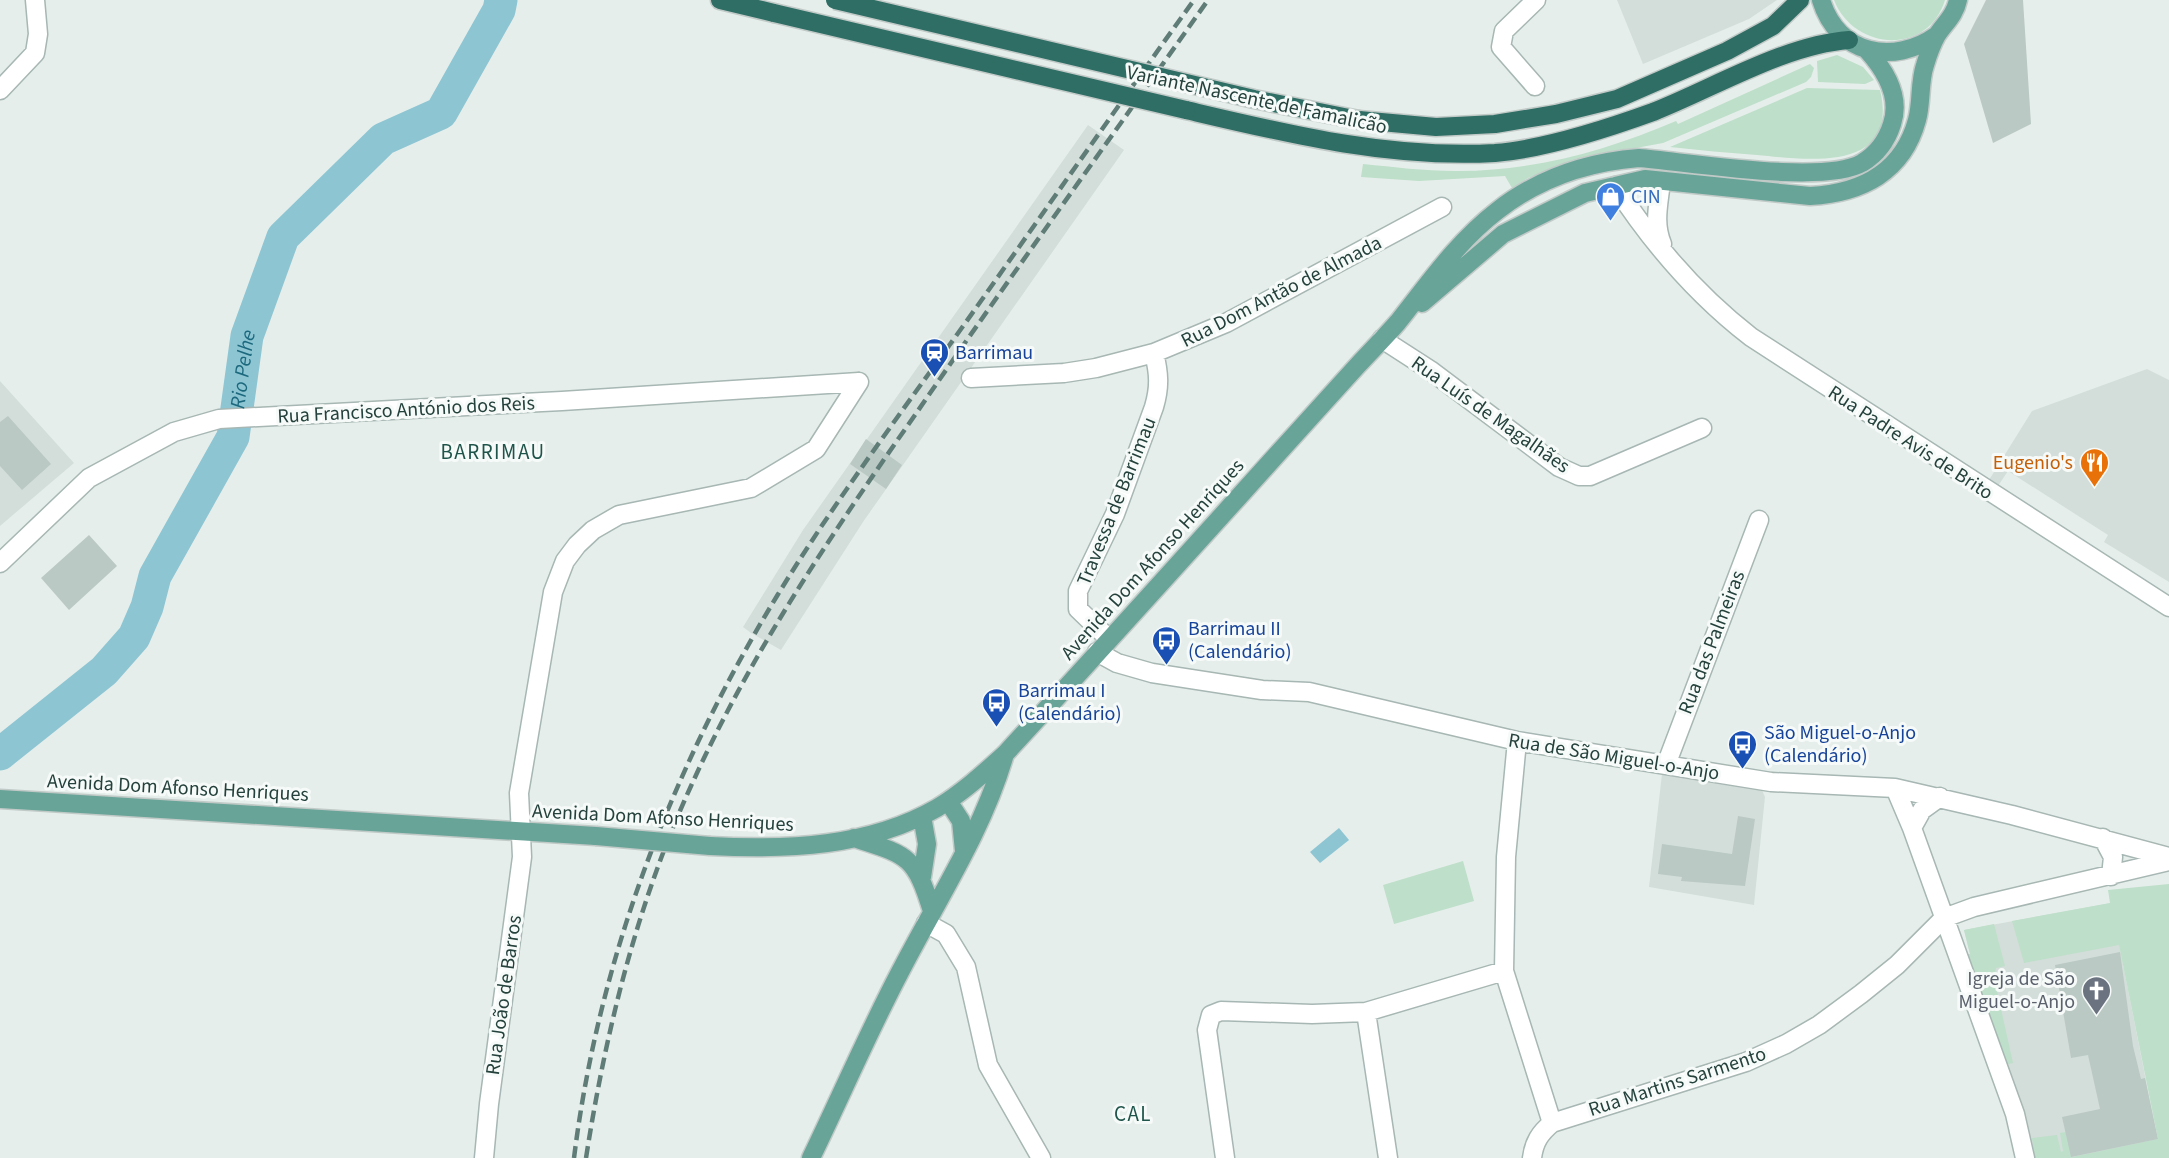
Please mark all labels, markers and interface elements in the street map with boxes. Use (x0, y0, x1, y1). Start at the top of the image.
street label: Variante Nascente de Famalicão (1124, 59, 1390, 141)
shop icon: CIN (1594, 180, 1626, 222)
place label: CIN (1631, 183, 1661, 211)
street label: Rua Dom Antão de Almada (1176, 229, 1387, 355)
water label: Rio Pelhe (222, 325, 263, 410)
station icon: Barrimau (918, 336, 950, 378)
place label: Barrimau (955, 339, 1033, 367)
street label: Rua Luís de Magalhães (1405, 349, 1575, 480)
street label: Rua Padre Avis de Brito (1822, 379, 1999, 507)
street label: Rua Francisco António dos Reis (277, 389, 535, 431)
street label: Travessa de Barrimau (1070, 413, 1164, 590)
district label: BARRIMAU (440, 437, 546, 467)
restaurant icon: Eugenio's (2078, 446, 2110, 488)
place label: Eugenio's (1993, 449, 2073, 477)
street label: Avenida Dom Afonso Henriques (1055, 453, 1251, 666)
street label: Rua das Palmeiras (1672, 566, 1752, 718)
place label: Barrimau II (Calendário) (1188, 615, 1291, 666)
bus stop icon: Barrimau II (Calendário) (1151, 624, 1183, 666)
place label: Barrimau I (Calendário) (1018, 677, 1121, 728)
bus stop icon: Barrimau I (Calendário) (981, 686, 1013, 728)
place label: São Miguel-o-Anjo (Calendário) (1764, 719, 1916, 770)
street label: Rua de São Miguel-o-Anjo (1506, 726, 1721, 788)
bus stop icon: São Miguel-o-Anjo (Calendário) (1727, 728, 1759, 770)
street label: Avenida Dom Afonso Henriques (46, 767, 310, 809)
street label: Avenida Dom Afonso Henriques (531, 797, 795, 839)
street label: Rua João de Barros (479, 913, 529, 1077)
place label: Igreja de São Miguel-o-Anjo (1959, 965, 2075, 1016)
church icon: Igreja de São Miguel-o-Anjo (2080, 974, 2112, 1016)
street label: Rua Martins Sarmento (1585, 1040, 1770, 1124)
district label: CAL (1114, 1099, 1152, 1129)

